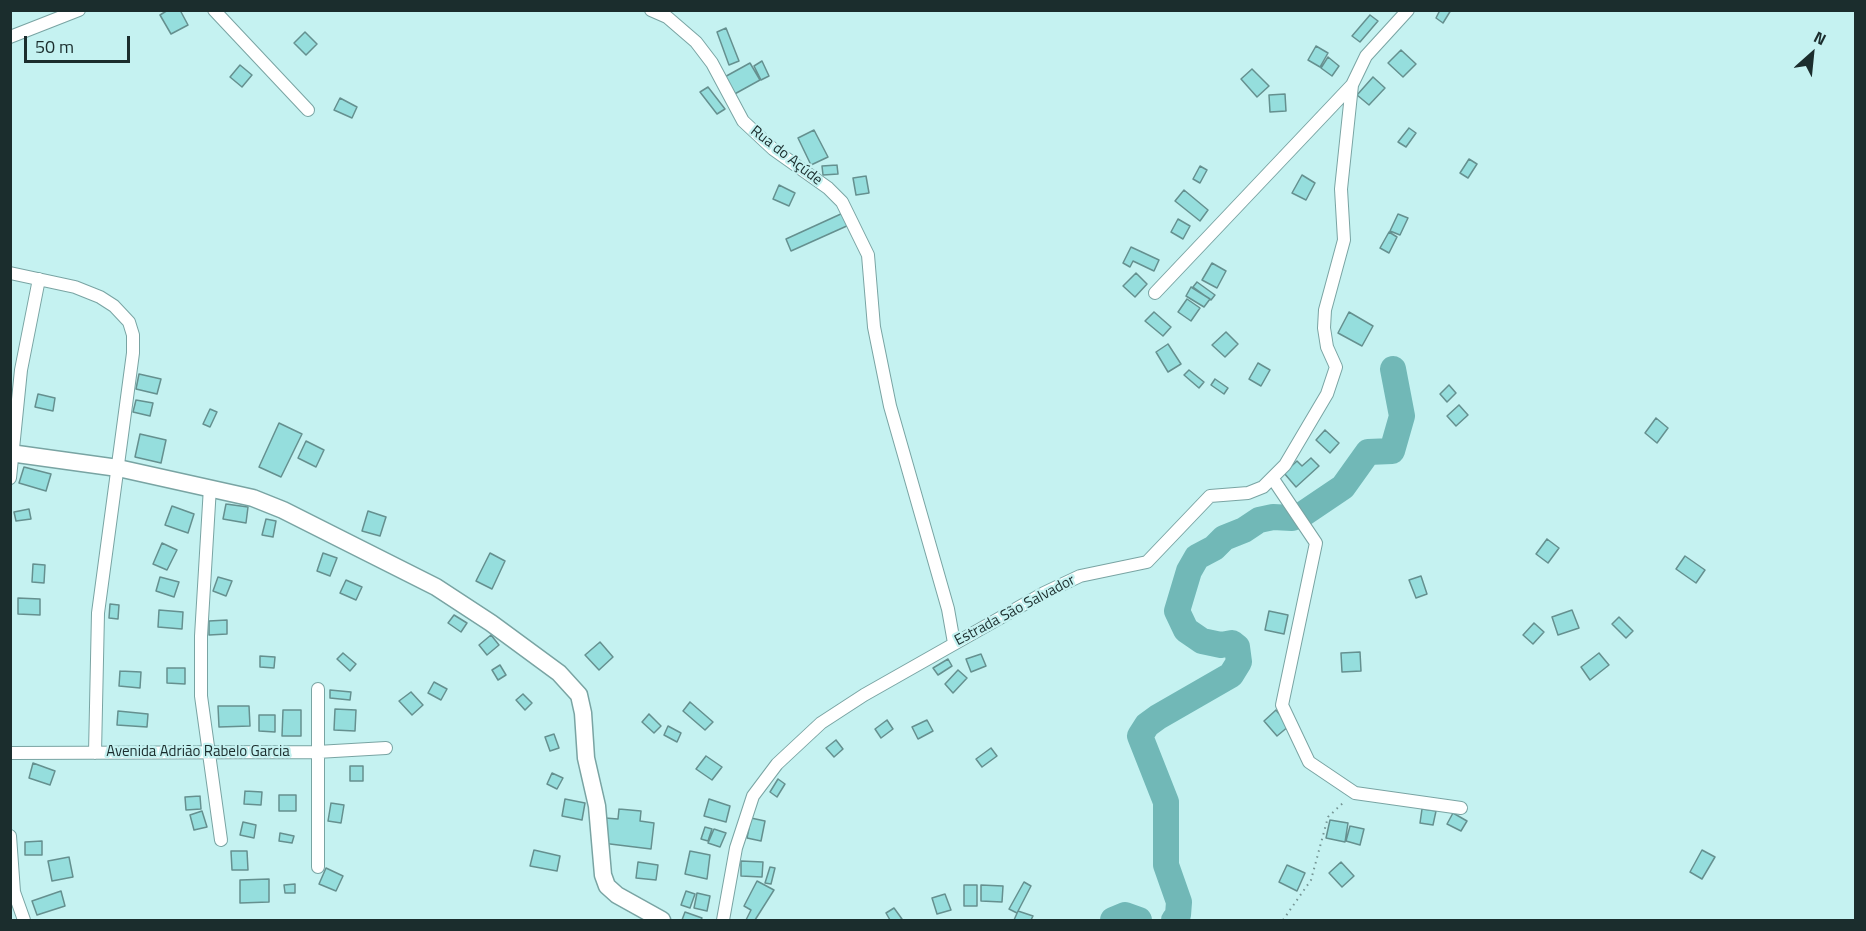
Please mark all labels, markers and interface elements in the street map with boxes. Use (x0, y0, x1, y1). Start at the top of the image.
scale bar (27, 24, 134, 62)
north arrow (1782, 24, 1842, 84)
text: N (1810, 25, 1831, 51)
text: 50 m (35, 33, 74, 60)
street label: Rua do Açúde (747, 122, 825, 190)
street label: Estrada São Salvador (952, 572, 1078, 650)
street label: Avenida Adrião Rabelo Garcia (106, 743, 290, 761)

